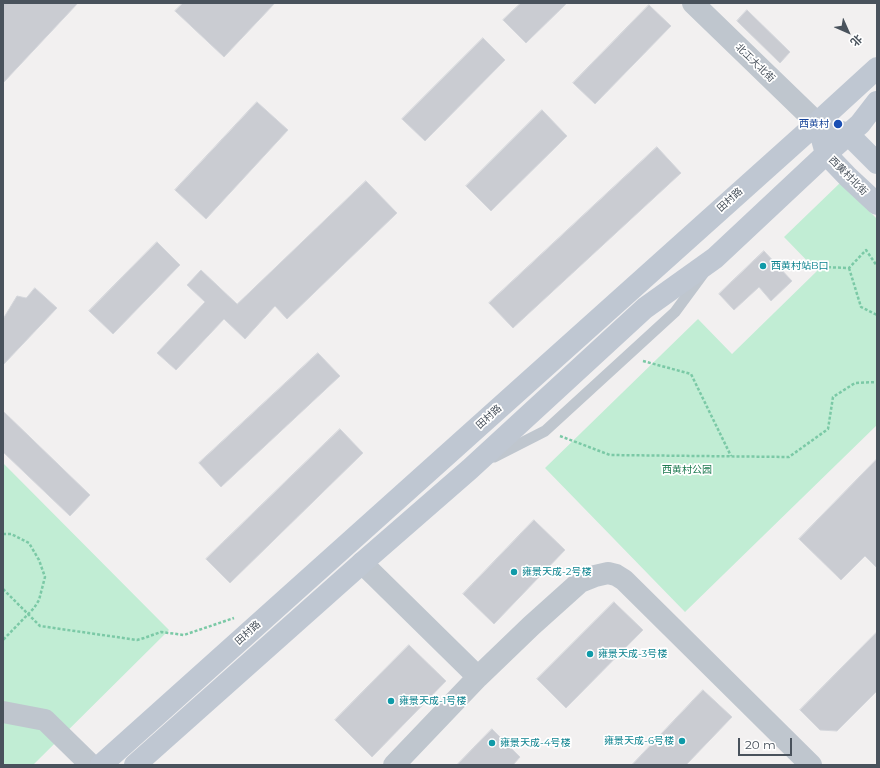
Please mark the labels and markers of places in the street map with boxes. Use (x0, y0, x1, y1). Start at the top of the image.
place label: 西黄村 (799, 118, 829, 130)
marker: 西黄村 (832, 118, 844, 130)
place label: 西黄村站B口 (771, 260, 829, 272)
marker: 西黄村站B口 (758, 261, 768, 271)
place label: 雍景天成-2号楼 (522, 566, 591, 578)
marker: 雍景天成-2号楼 (509, 567, 519, 577)
place label: 雍景天成-3号楼 (598, 648, 667, 660)
marker: 雍景天成-3号楼 (585, 649, 595, 659)
place label: 雍景天成-1号楼 (399, 695, 466, 707)
marker: 雍景天成-1号楼 (386, 696, 396, 706)
place label: 雍景天成-6号楼 (604, 735, 674, 747)
marker: 雍景天成-6号楼 (677, 736, 687, 746)
place label: 雍景天成-4号楼 (500, 737, 571, 749)
marker: 雍景天成-4号楼 (487, 738, 497, 748)

